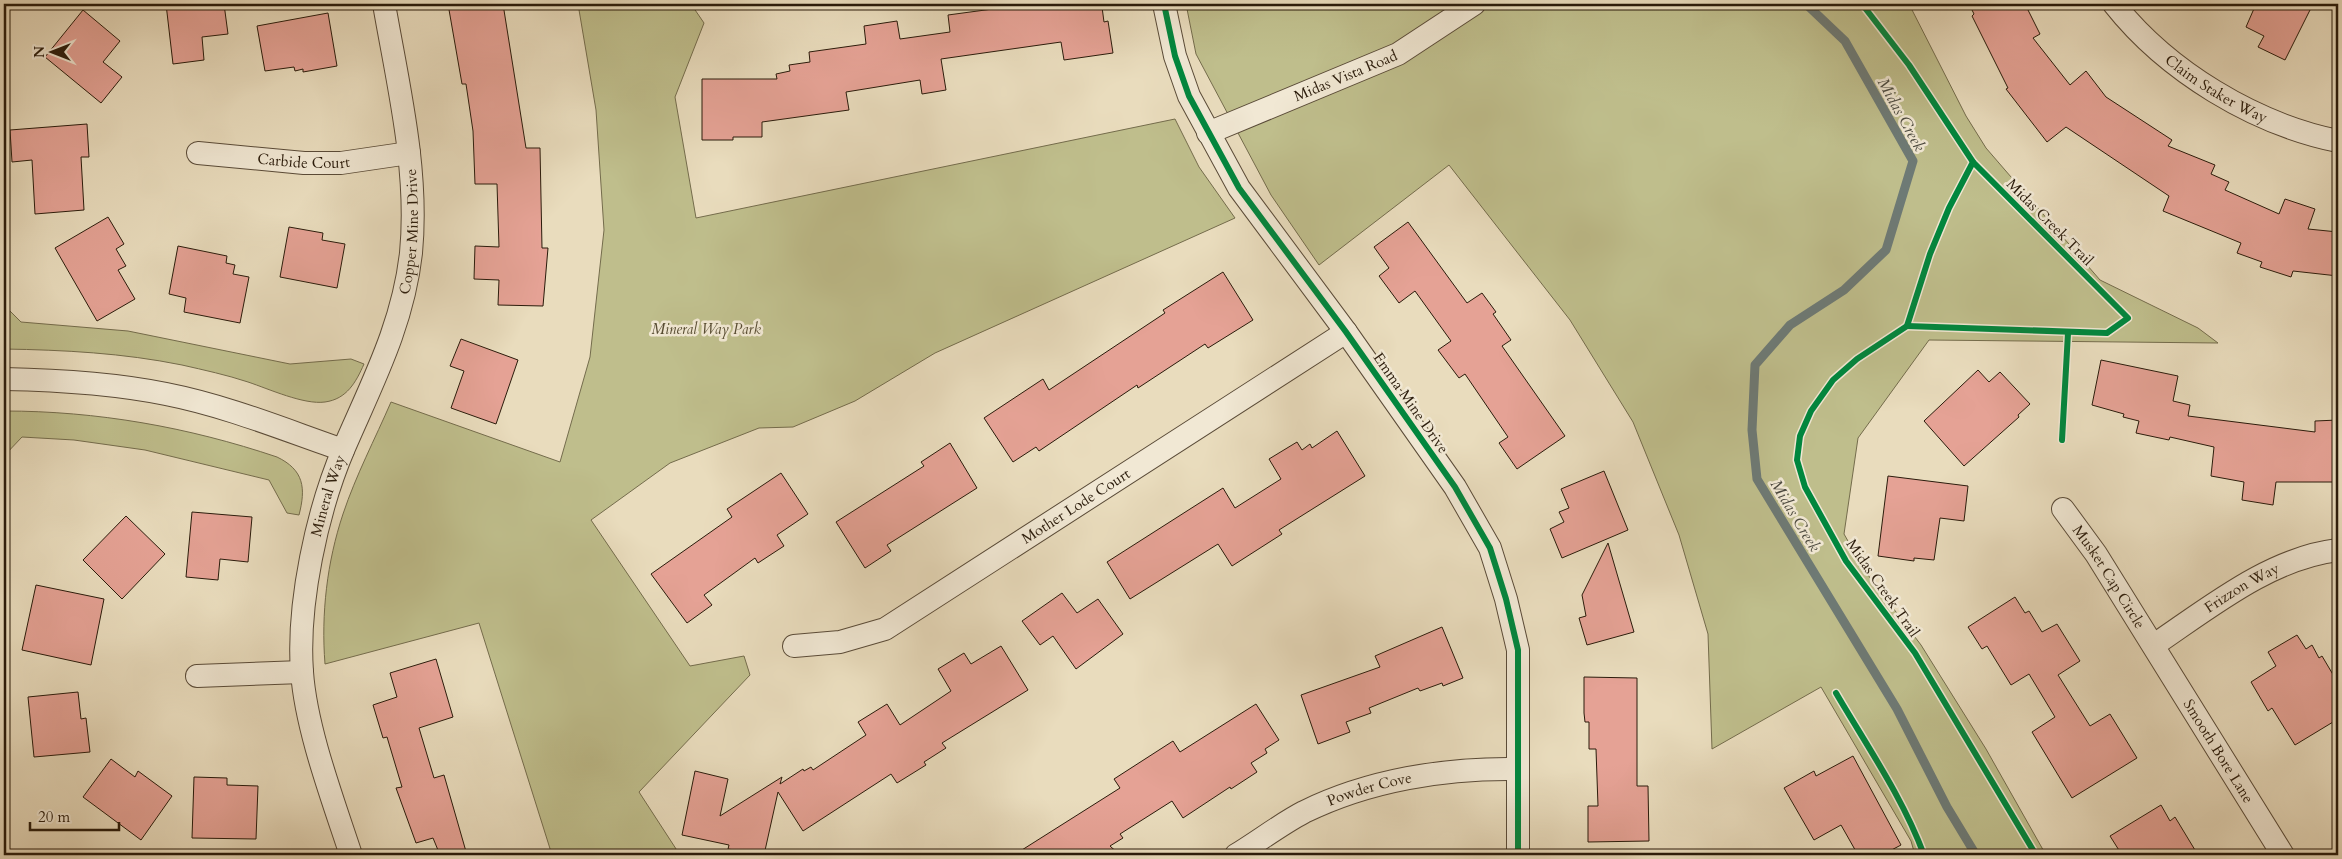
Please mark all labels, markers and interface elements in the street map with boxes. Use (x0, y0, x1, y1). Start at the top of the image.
north arrow (28, 28, 78, 78)
street label: Midas Vista Road (1291, 45, 1400, 106)
text: N (30, 46, 49, 58)
street label: Claim Staker Way (2161, 50, 2271, 128)
water label: Midas Creek (1872, 74, 1930, 155)
street label: Carbide Court (256, 149, 351, 173)
street label: Copper Mine Drive (394, 168, 423, 296)
street label: Midas Creek Trail (2002, 174, 2098, 270)
park label: Mineral Way Park (651, 319, 761, 339)
street label: Emma Mine Drive (1369, 348, 1453, 458)
street label: Mineral Way (306, 452, 350, 539)
street label: Mother Lode Court (1018, 464, 1134, 548)
water label: Midas Creek (1765, 475, 1825, 556)
street label: Musket Cap Circle (2068, 521, 2150, 633)
street label: Midas Creek Trail (1842, 535, 1924, 641)
street label: Frizzon Way (2201, 558, 2282, 617)
street label: Smooth Bore Lane (2179, 695, 2259, 807)
street label: Powder Cove (1324, 768, 1413, 811)
scale bar (30, 799, 119, 831)
text: 20 m (38, 807, 70, 827)

